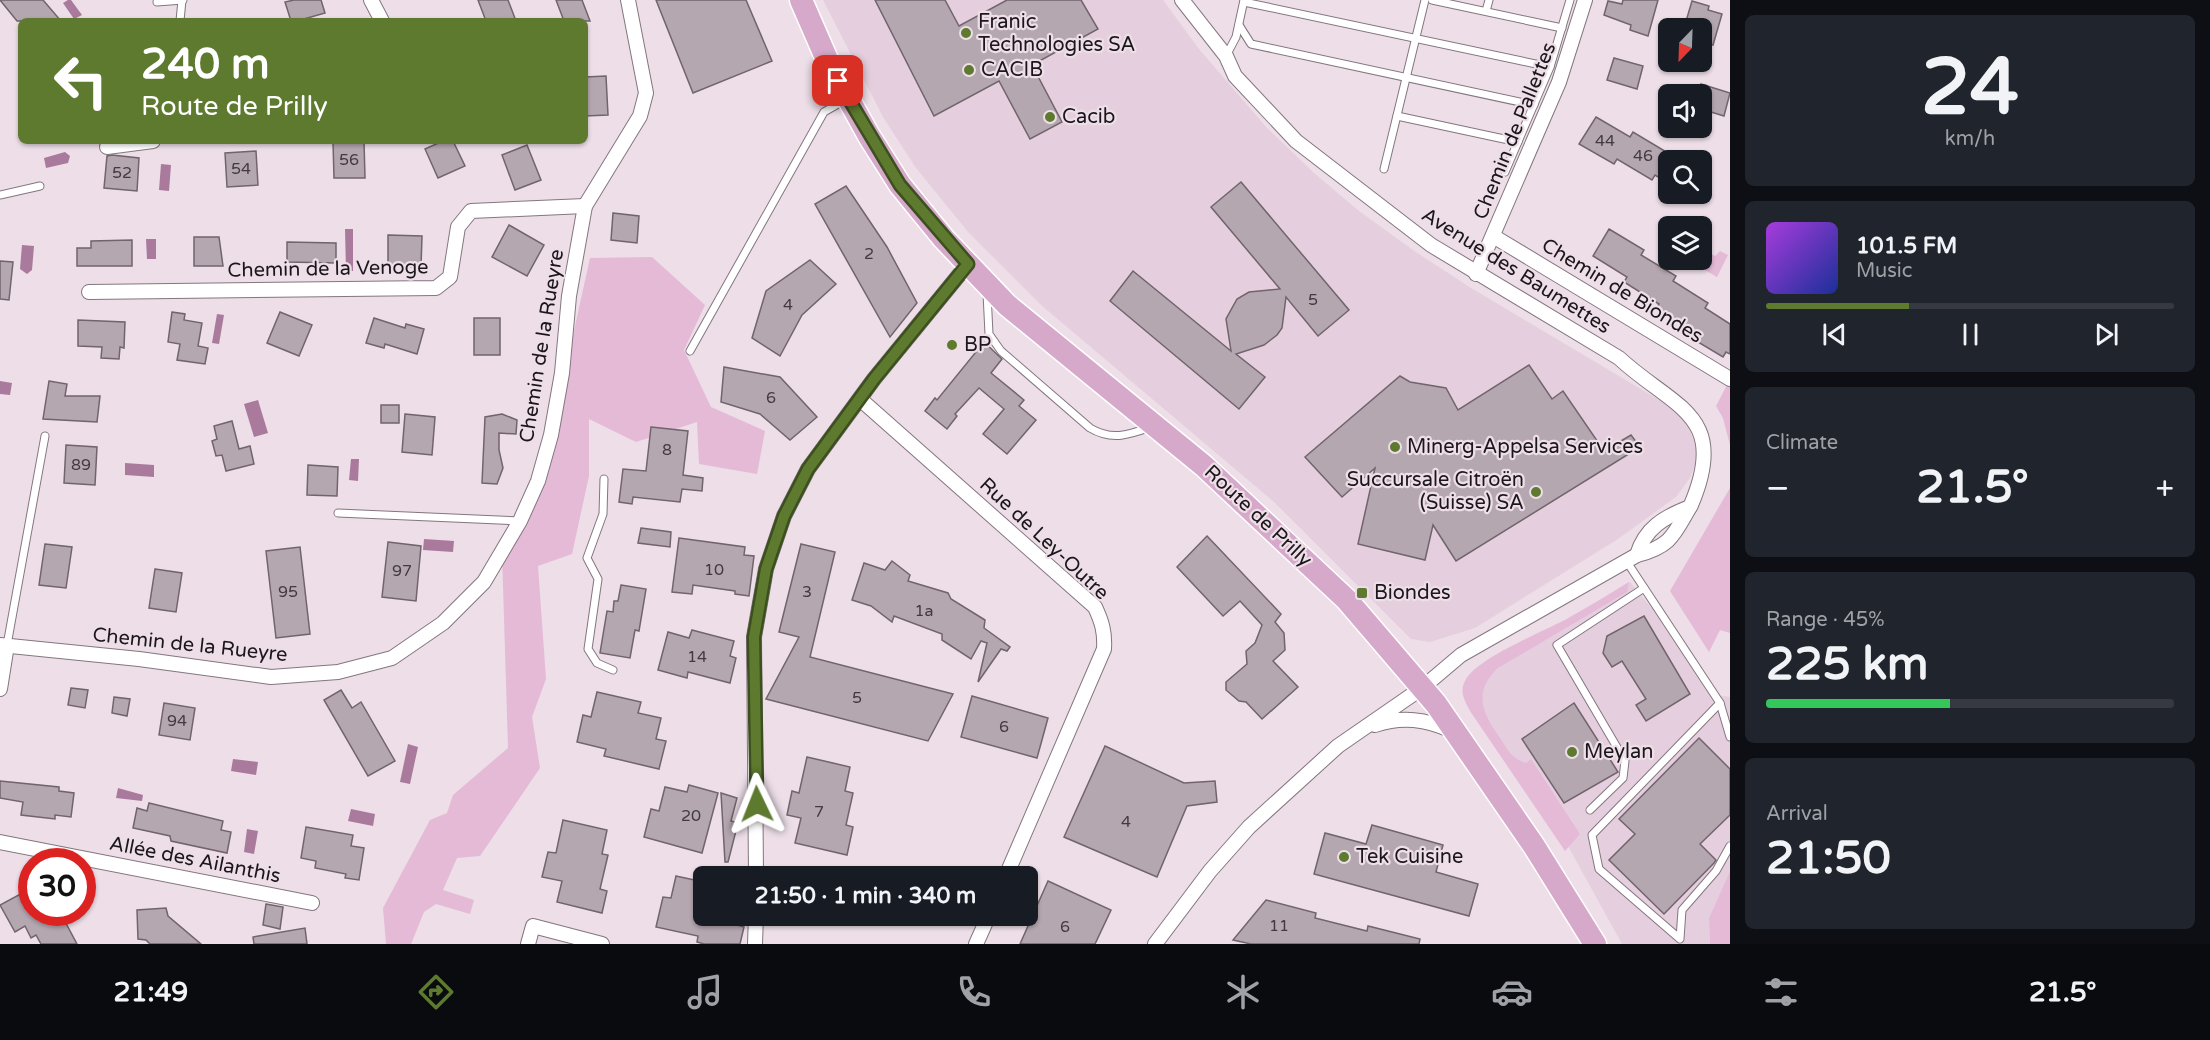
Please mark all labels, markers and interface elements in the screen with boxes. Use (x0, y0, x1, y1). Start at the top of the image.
place label: Franic Technologies SA (978, 10, 1136, 57)
north arrow (1658, 18, 1712, 72)
map controls (1658, 18, 1712, 270)
marker: Franic Technologies SA (959, 26, 973, 40)
text: 240 m (141, 39, 270, 90)
street label: Chemin de Pallettes (1469, 39, 1561, 223)
text: 24 (1921, 41, 2019, 135)
icon: left (42, 42, 120, 120)
pin (812, 55, 863, 106)
place label: CACIB (981, 58, 1043, 82)
marker: CACIB (962, 63, 976, 77)
icon: arrive (821, 64, 854, 97)
button: sound (1658, 84, 1712, 138)
text: Route de Prilly (141, 90, 328, 123)
place label: Cacib (1062, 105, 1115, 129)
marker: Cacib (1043, 110, 1057, 124)
text: km/h (1945, 127, 1995, 151)
house number: 44 (1595, 131, 1615, 151)
house number: 46 (1633, 146, 1653, 166)
house number: 56 (339, 150, 359, 170)
button: search (1658, 150, 1712, 204)
house number: 54 (231, 159, 251, 179)
house number: 52 (112, 163, 132, 183)
street label: Avenue des Baumettes (1417, 203, 1615, 339)
button: layers (1658, 216, 1712, 270)
street label: Chemin de Biondes (1537, 233, 1707, 349)
text: 101.5 FM (1856, 233, 1957, 259)
house number: 2 (864, 244, 874, 264)
street label: Chemin de la Rueyre (515, 247, 569, 445)
street label: Chemin de la Venoge (227, 255, 429, 283)
text: Music (1856, 259, 1912, 283)
house number: 5 (1308, 290, 1318, 310)
house number: 4 (783, 295, 793, 315)
icon: previous (1818, 318, 1851, 351)
icon: pause (1954, 318, 1987, 351)
icon: next (2090, 318, 2123, 351)
place label: BP (964, 333, 991, 357)
marker: BP (945, 338, 959, 352)
house number: 6 (766, 388, 776, 408)
text: Climate (1766, 431, 1838, 455)
place label: Minerg-Appelsa Services (1407, 435, 1643, 459)
house number: 8 (662, 440, 672, 460)
marker: Minerg-Appelsa Services (1388, 440, 1402, 454)
house number: 89 (71, 455, 91, 475)
street label: Route de Prilly (1199, 460, 1317, 572)
text: 21.5° (1916, 461, 2029, 515)
place label: Succursale Citroën (Suisse) SA (1347, 468, 1524, 515)
text: − (1766, 469, 1790, 508)
text: + (2155, 469, 2174, 508)
street label: Rue de Ley-Outre (974, 473, 1114, 605)
marker: Succursale Citroën (Suisse) SA (1529, 485, 1543, 499)
house number: 10 (704, 560, 724, 580)
house number: 97 (392, 561, 412, 581)
place label: Biondes (1374, 581, 1451, 605)
house number: 95 (278, 582, 298, 602)
house number: 3 (802, 582, 812, 602)
marker: Biondes (1355, 586, 1369, 600)
house number: 1a (914, 601, 934, 621)
text: Range · 45% (1766, 608, 1885, 632)
street label: Chemin de la Rueyre (91, 623, 289, 667)
text: 225 km (1766, 638, 1928, 692)
house number: 14 (687, 647, 707, 667)
house number: 5 (852, 688, 862, 708)
house number: 94 (167, 711, 187, 731)
house number: 6 (999, 717, 1009, 737)
place label: Meylan (1584, 740, 1653, 764)
marker: Meylan (1565, 745, 1579, 759)
position arrow (725, 772, 789, 836)
house number: 7 (814, 802, 824, 822)
text: Arrival (1766, 802, 1828, 826)
house number: 20 (681, 806, 701, 826)
house number: 4 (1121, 812, 1131, 832)
street label: Allée des Ailanthis (107, 832, 283, 888)
text: 21:50 (1766, 832, 1891, 886)
place label: Tek Cuisine (1356, 845, 1463, 869)
speed limit sign: 30 (18, 848, 96, 926)
marker: Tek Cuisine (1337, 850, 1351, 864)
text: 21:50 · 1 min · 340 m (755, 883, 976, 909)
house number: 11 (1269, 916, 1289, 936)
house number: 6 (1060, 917, 1070, 937)
icon: directions (415, 971, 457, 1013)
icon: music (684, 971, 726, 1013)
icon: phone (953, 971, 995, 1013)
icon: climate (1222, 971, 1264, 1013)
icon: car (1491, 971, 1533, 1013)
icon: filters (1760, 971, 1802, 1013)
text: 21:49 (113, 976, 188, 1009)
text: 21.5° (2029, 976, 2096, 1009)

